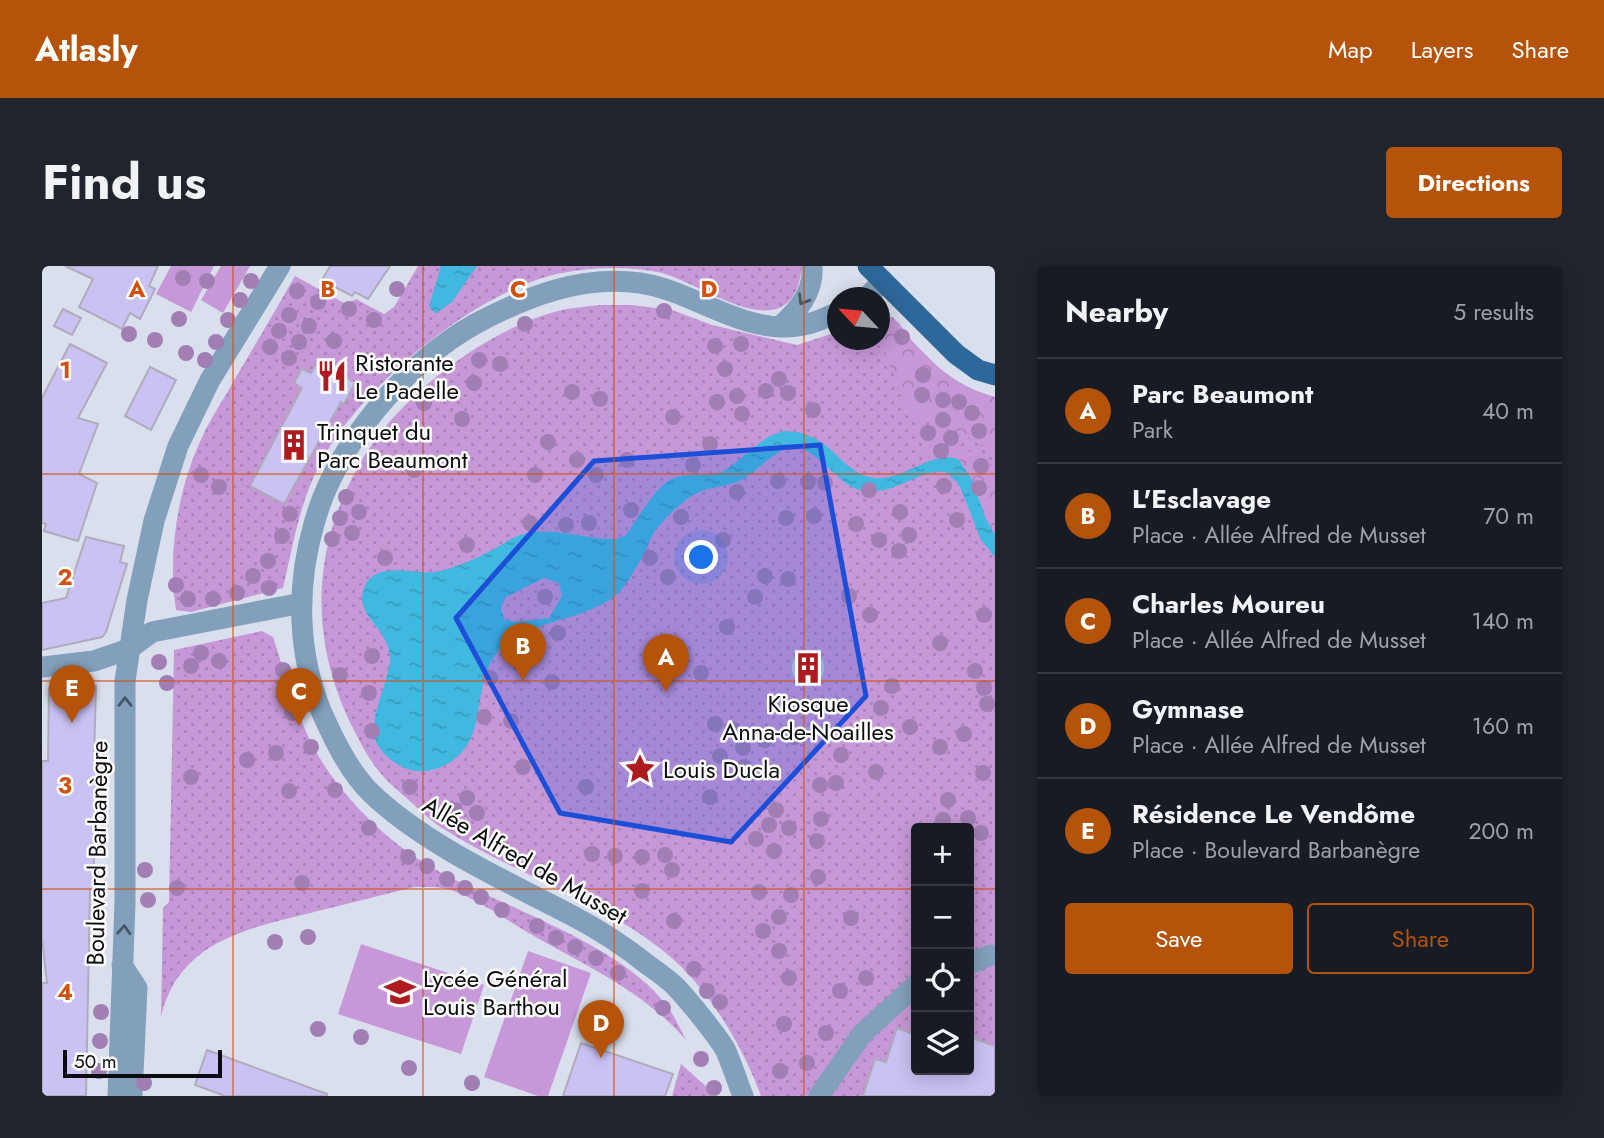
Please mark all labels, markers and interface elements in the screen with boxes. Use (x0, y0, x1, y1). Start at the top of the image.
text: Atlasly (35, 26, 138, 73)
text: Map (1328, 32, 1373, 67)
text: Layers (1411, 32, 1473, 67)
text: Share (1511, 32, 1569, 67)
text: Find us (42, 147, 206, 217)
button: Directions (1386, 147, 1562, 218)
text: A (128, 272, 146, 306)
text: B (320, 272, 336, 306)
text: C (510, 272, 526, 306)
text: D (701, 272, 718, 306)
north arrow (827, 287, 890, 350)
text: Nearby (1065, 290, 1168, 333)
one-way arrow (798, 292, 811, 305)
text: 5 results (1453, 295, 1534, 329)
place label: Ristorante Le Padelle (355, 345, 459, 408)
text: 1 (59, 353, 71, 387)
restaurant icon: Ristorante Le Padelle (315, 359, 349, 393)
text: Parc Beaumont (1132, 375, 1313, 413)
text: A (1080, 394, 1096, 428)
text: 40 m (1482, 394, 1534, 428)
text: Park (1132, 413, 1173, 447)
place label: Trinquet du Parc Beaumont (317, 414, 468, 477)
building icon: Trinquet du Parc Beaumont (277, 428, 311, 462)
text: L'Esclavage (1132, 480, 1271, 518)
text: B (1080, 499, 1096, 533)
text: 70 m (1483, 499, 1534, 533)
text: Place · Allée Alfred de Musset (1132, 518, 1426, 552)
your location (684, 540, 718, 574)
text: 2 (57, 560, 73, 594)
text: Charles Moureu (1132, 585, 1325, 623)
text: C (1080, 604, 1096, 638)
text: 140 m (1472, 604, 1534, 638)
pin: B (500, 623, 546, 681)
text: Place · Allée Alfred de Musset (1132, 623, 1426, 657)
pin: A (643, 634, 689, 692)
building icon: Kiosque Anna-de-Noailles (791, 651, 825, 685)
pin: E (49, 665, 95, 723)
pin: C (276, 668, 322, 726)
place label: Kiosque Anna-de-Noailles (722, 686, 894, 749)
text: Gymnase (1132, 690, 1244, 728)
one-way arrow (117, 697, 133, 707)
text: D (1080, 709, 1096, 743)
text: 160 m (1472, 709, 1534, 743)
text: Place · Allée Alfred de Musset (1132, 728, 1426, 762)
street label: Boulevard Barbanègre (78, 740, 116, 966)
place icon: Louis Ducla (623, 752, 657, 786)
place label: Louis Ducla (663, 752, 780, 787)
text: 3 (58, 768, 72, 802)
street label: Allée Alfred de Musset (416, 787, 634, 933)
text: Résidence Le Vendôme (1132, 795, 1415, 833)
text: E (1081, 814, 1095, 848)
text: 200 m (1468, 814, 1534, 848)
map controls (911, 823, 974, 1075)
button: + (911, 823, 974, 886)
text: Place · Boulevard Barbanègre (1132, 833, 1420, 867)
button: − (911, 886, 974, 949)
button: Save (1065, 903, 1293, 974)
button: Share (1307, 903, 1534, 974)
one-way arrow (116, 924, 131, 935)
button: locate (911, 949, 974, 1012)
place label: Lycée Général Louis Barthou (423, 961, 567, 1024)
text: 4 (57, 975, 73, 1009)
school or university icon: Lycée Général Louis Barthou (383, 975, 417, 1009)
pin: D (578, 1000, 624, 1058)
button: layers (911, 1012, 974, 1075)
scale bar (63, 1047, 222, 1079)
text: 50 m (74, 1048, 117, 1075)

